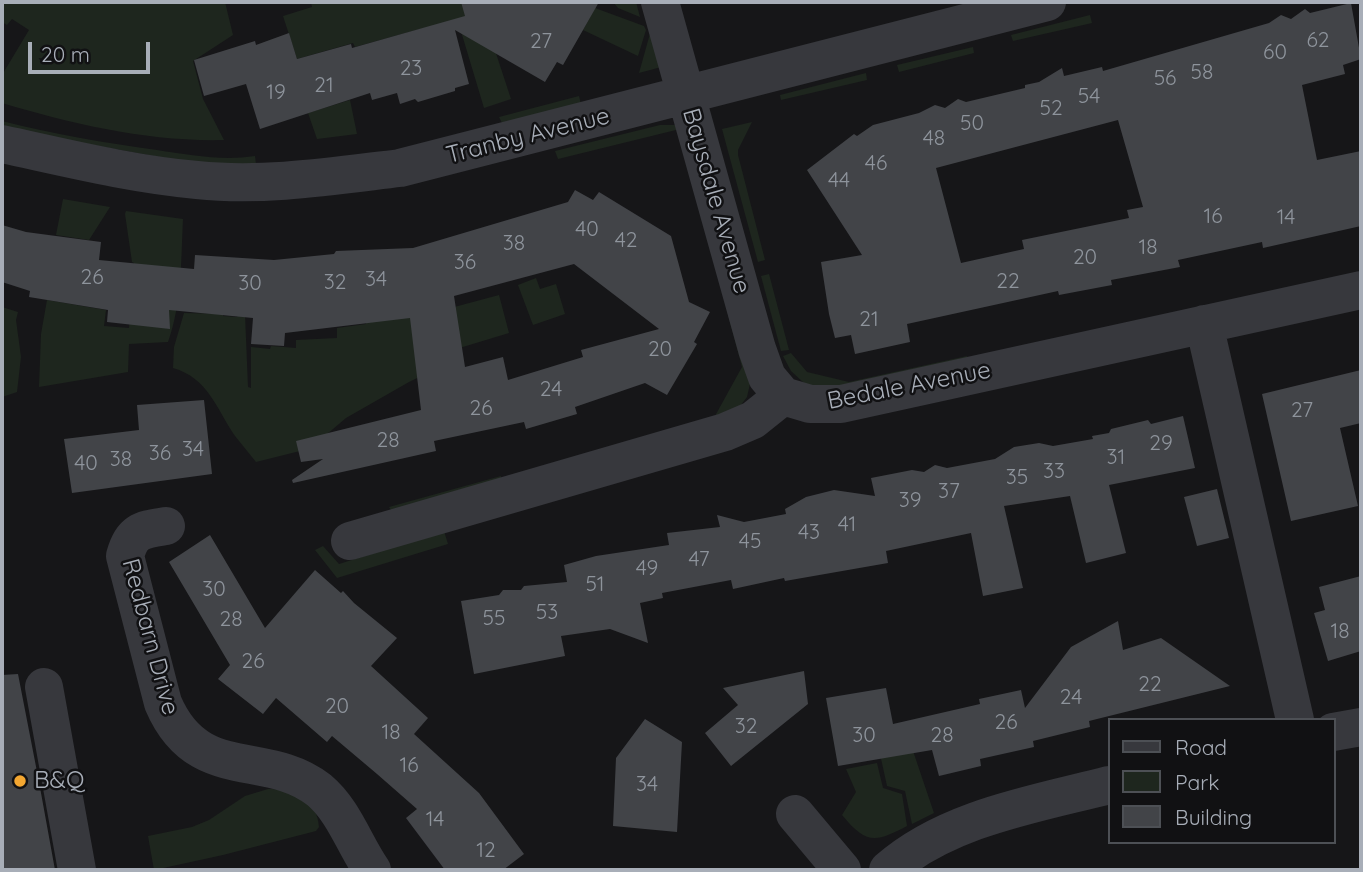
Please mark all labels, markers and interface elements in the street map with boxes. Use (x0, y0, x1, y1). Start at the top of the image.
scale bar (32, 28, 154, 72)
house number: 62 (1307, 28, 1329, 54)
house number: 27 (530, 29, 552, 55)
house number: 60 (1263, 40, 1287, 66)
text: 20 m (41, 41, 90, 67)
house number: 23 (400, 56, 422, 82)
house number: 58 (1191, 60, 1213, 86)
house number: 56 (1154, 66, 1176, 92)
house number: 21 (314, 73, 334, 99)
house number: 19 (266, 80, 286, 106)
house number: 54 (1078, 84, 1100, 110)
house number: 52 (1039, 96, 1063, 122)
street label: Tranby Avenue (443, 102, 613, 170)
street label: Baysdale Avenue (676, 105, 756, 297)
house number: 50 (960, 111, 984, 137)
house number: 48 (923, 126, 945, 152)
house number: 46 (865, 151, 887, 177)
house number: 44 (828, 168, 850, 194)
house number: 16 (1203, 204, 1223, 230)
house number: 14 (1277, 205, 1295, 231)
house number: 40 (575, 217, 599, 243)
house number: 42 (615, 228, 637, 254)
house number: 38 (503, 231, 525, 257)
house number: 18 (1138, 235, 1158, 261)
house number: 20 (1073, 245, 1097, 271)
house number: 36 (454, 250, 476, 276)
house number: 26 (81, 265, 103, 291)
house number: 34 (365, 267, 387, 293)
house number: 22 (996, 269, 1020, 295)
house number: 32 (324, 270, 346, 296)
house number: 30 (238, 271, 262, 297)
house number: 21 (859, 307, 879, 333)
house number: 20 (648, 337, 672, 363)
street label: Bedale Avenue (825, 356, 993, 416)
house number: 24 (540, 377, 562, 403)
house number: 26 (470, 396, 492, 422)
house number: 27 (1291, 398, 1313, 424)
house number: 28 (377, 428, 399, 454)
house number: 29 (1149, 431, 1173, 457)
house number: 34 (182, 437, 204, 463)
house number: 36 (149, 441, 171, 467)
house number: 31 (1107, 445, 1125, 471)
house number: 38 (110, 447, 132, 473)
house number: 40 (74, 451, 98, 477)
house number: 33 (1043, 459, 1065, 485)
house number: 35 (1006, 465, 1028, 491)
house number: 37 (938, 479, 960, 505)
house number: 39 (899, 488, 921, 514)
house number: 41 (838, 512, 856, 538)
house number: 43 (798, 520, 820, 546)
house number: 45 (739, 529, 761, 555)
house number: 47 (688, 547, 710, 573)
street label: Redbarn Drive (115, 556, 185, 718)
house number: 49 (636, 556, 658, 582)
house number: 51 (585, 572, 605, 598)
house number: 30 (202, 577, 226, 603)
house number: 53 (536, 600, 558, 626)
house number: 55 (483, 606, 505, 632)
house number: 28 (220, 607, 242, 633)
house number: 18 (1330, 619, 1350, 645)
house number: 26 (242, 649, 264, 675)
house number: 22 (1138, 672, 1162, 698)
house number: 24 (1060, 685, 1082, 711)
house number: 20 (325, 694, 349, 720)
house number: 26 (995, 710, 1017, 736)
house number: 32 (735, 714, 757, 740)
legend (1108, 718, 1335, 844)
house number: 18 (381, 720, 401, 746)
house number: 30 (852, 723, 876, 749)
house number: 28 (931, 723, 953, 749)
text: Road (1175, 734, 1227, 760)
house number: 16 (399, 753, 419, 779)
place label: B&Q (34, 767, 85, 795)
text: Park (1175, 769, 1219, 795)
house number: 34 (636, 772, 658, 798)
marker: B&Q (12, 773, 28, 789)
text: Building (1175, 804, 1252, 830)
house number: 14 (426, 807, 444, 833)
house number: 12 (476, 838, 496, 864)

